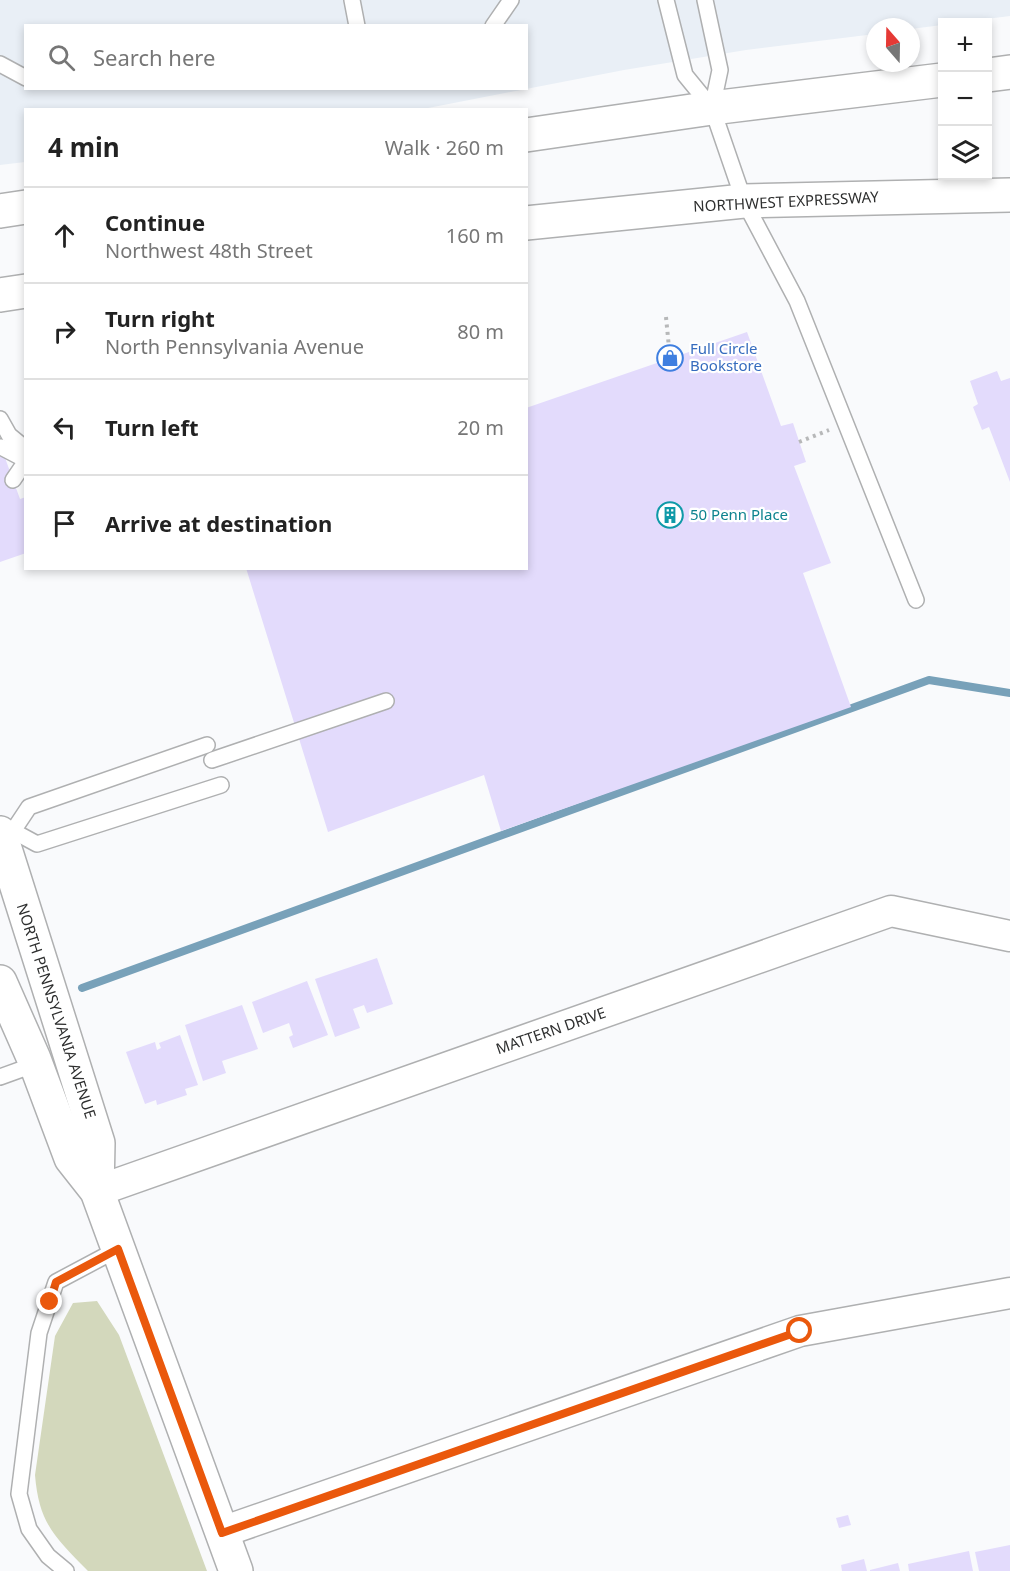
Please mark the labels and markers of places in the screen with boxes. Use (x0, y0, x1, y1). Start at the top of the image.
place label: Full Circle Bookstore (690, 338, 762, 375)
shop icon: Full Circle Bookstore (655, 343, 685, 373)
building icon: 50 Penn Place (655, 500, 685, 530)
place label: 50 Penn Place (690, 504, 788, 524)

